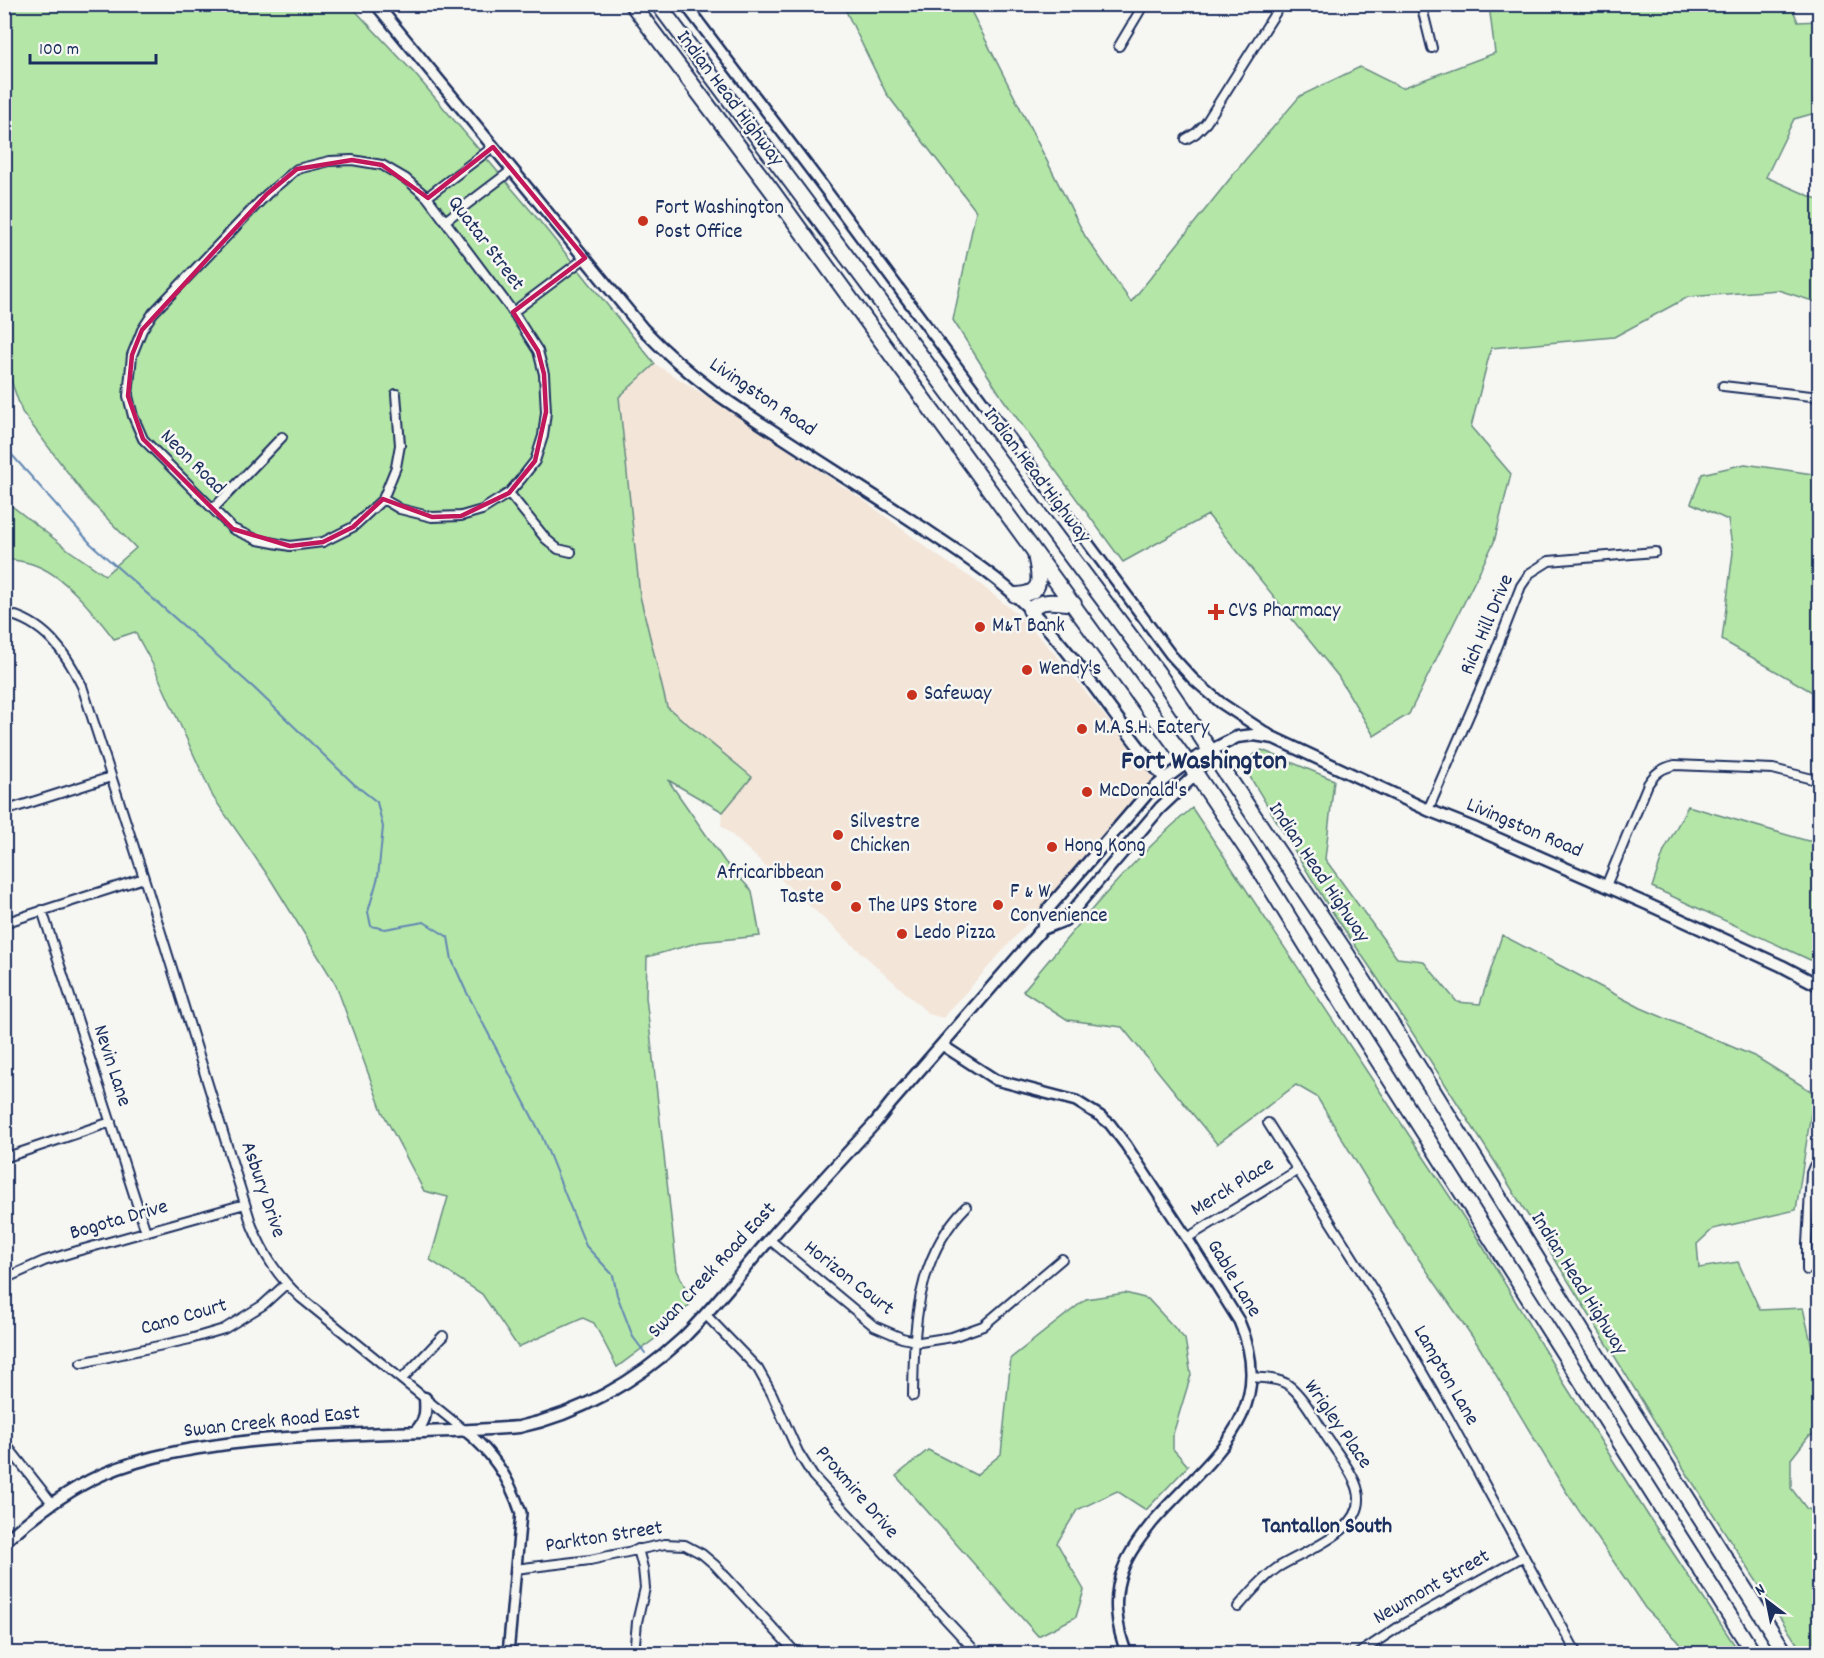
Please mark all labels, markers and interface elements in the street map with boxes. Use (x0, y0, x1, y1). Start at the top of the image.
street label: Indian Head Highway (668, 24, 791, 174)
scale bar (30, 27, 156, 65)
text: 100 m (39, 38, 79, 63)
street label: Quatar Street (439, 190, 531, 298)
place label: Fort Washington Post Office (655, 194, 784, 248)
marker: Fort Washington Post Office (636, 214, 650, 228)
street label: Livingston Road (702, 351, 822, 445)
street label: Indian Head Highway (975, 401, 1098, 551)
street label: Neon Road (152, 423, 232, 503)
street label: Rich Hill Drive (1453, 570, 1523, 680)
place label: CVS Pharmacy (1228, 597, 1341, 627)
marker: CVS Pharmacy (1209, 605, 1223, 619)
place label: M&T Bank (992, 612, 1065, 642)
marker: M&T Bank (973, 620, 987, 634)
place label: Wendy's (1039, 655, 1101, 685)
marker: Wendy's (1020, 663, 1034, 677)
place label: Safeway (924, 680, 992, 710)
marker: Safeway (905, 688, 919, 702)
place label: M.A.S.H. Eatery (1094, 714, 1210, 744)
marker: M.A.S.H. Eatery (1075, 722, 1089, 736)
district label: Fort Washington (1121, 743, 1287, 782)
place label: McDonald's (1099, 777, 1187, 807)
marker: McDonald's (1080, 785, 1094, 799)
street label: Livingston Road (1461, 791, 1587, 867)
street label: Indian Head Highway (1260, 797, 1377, 950)
place label: Silvestre Chicken (850, 808, 920, 862)
marker: Silvestre Chicken (831, 828, 845, 842)
place label: Hong Kong (1064, 832, 1146, 862)
marker: Hong Kong (1045, 840, 1059, 854)
place label: Africaribbean Taste (717, 859, 824, 913)
place label: F & W Convenience (1010, 878, 1108, 932)
marker: Africaribbean Taste (829, 879, 843, 893)
place label: The UPS Store (868, 892, 977, 922)
marker: F & W Convenience (991, 898, 1005, 912)
marker: The UPS Store (849, 900, 863, 914)
place label: Ledo Pizza (914, 919, 996, 949)
marker: Ledo Pizza (895, 927, 909, 941)
street label: Nevin Lane (84, 1021, 138, 1111)
street label: Asbury Drive (232, 1138, 292, 1242)
street label: Merck Place (1186, 1151, 1280, 1225)
street label: Bogota Drive (66, 1193, 172, 1249)
street label: Swan Creek Road East (642, 1196, 785, 1346)
street label: Indian Head Highway (1522, 1206, 1634, 1362)
street label: Horizon Court (796, 1234, 900, 1324)
street label: Gable Lane (1198, 1234, 1268, 1324)
street label: Cano Court (137, 1291, 231, 1345)
street label: Lampton Lane (1404, 1320, 1486, 1432)
street label: Wrigley Place (1295, 1374, 1379, 1476)
street label: Swan Creek Road East (182, 1399, 362, 1447)
street label: Proxmire Drive (807, 1440, 905, 1546)
district label: Tantallon South (1262, 1512, 1392, 1543)
street label: Parkton Street (543, 1514, 665, 1562)
street label: Newmont Street (1368, 1542, 1496, 1634)
north arrow (1737, 1571, 1797, 1631)
text: N (1751, 1579, 1770, 1602)

